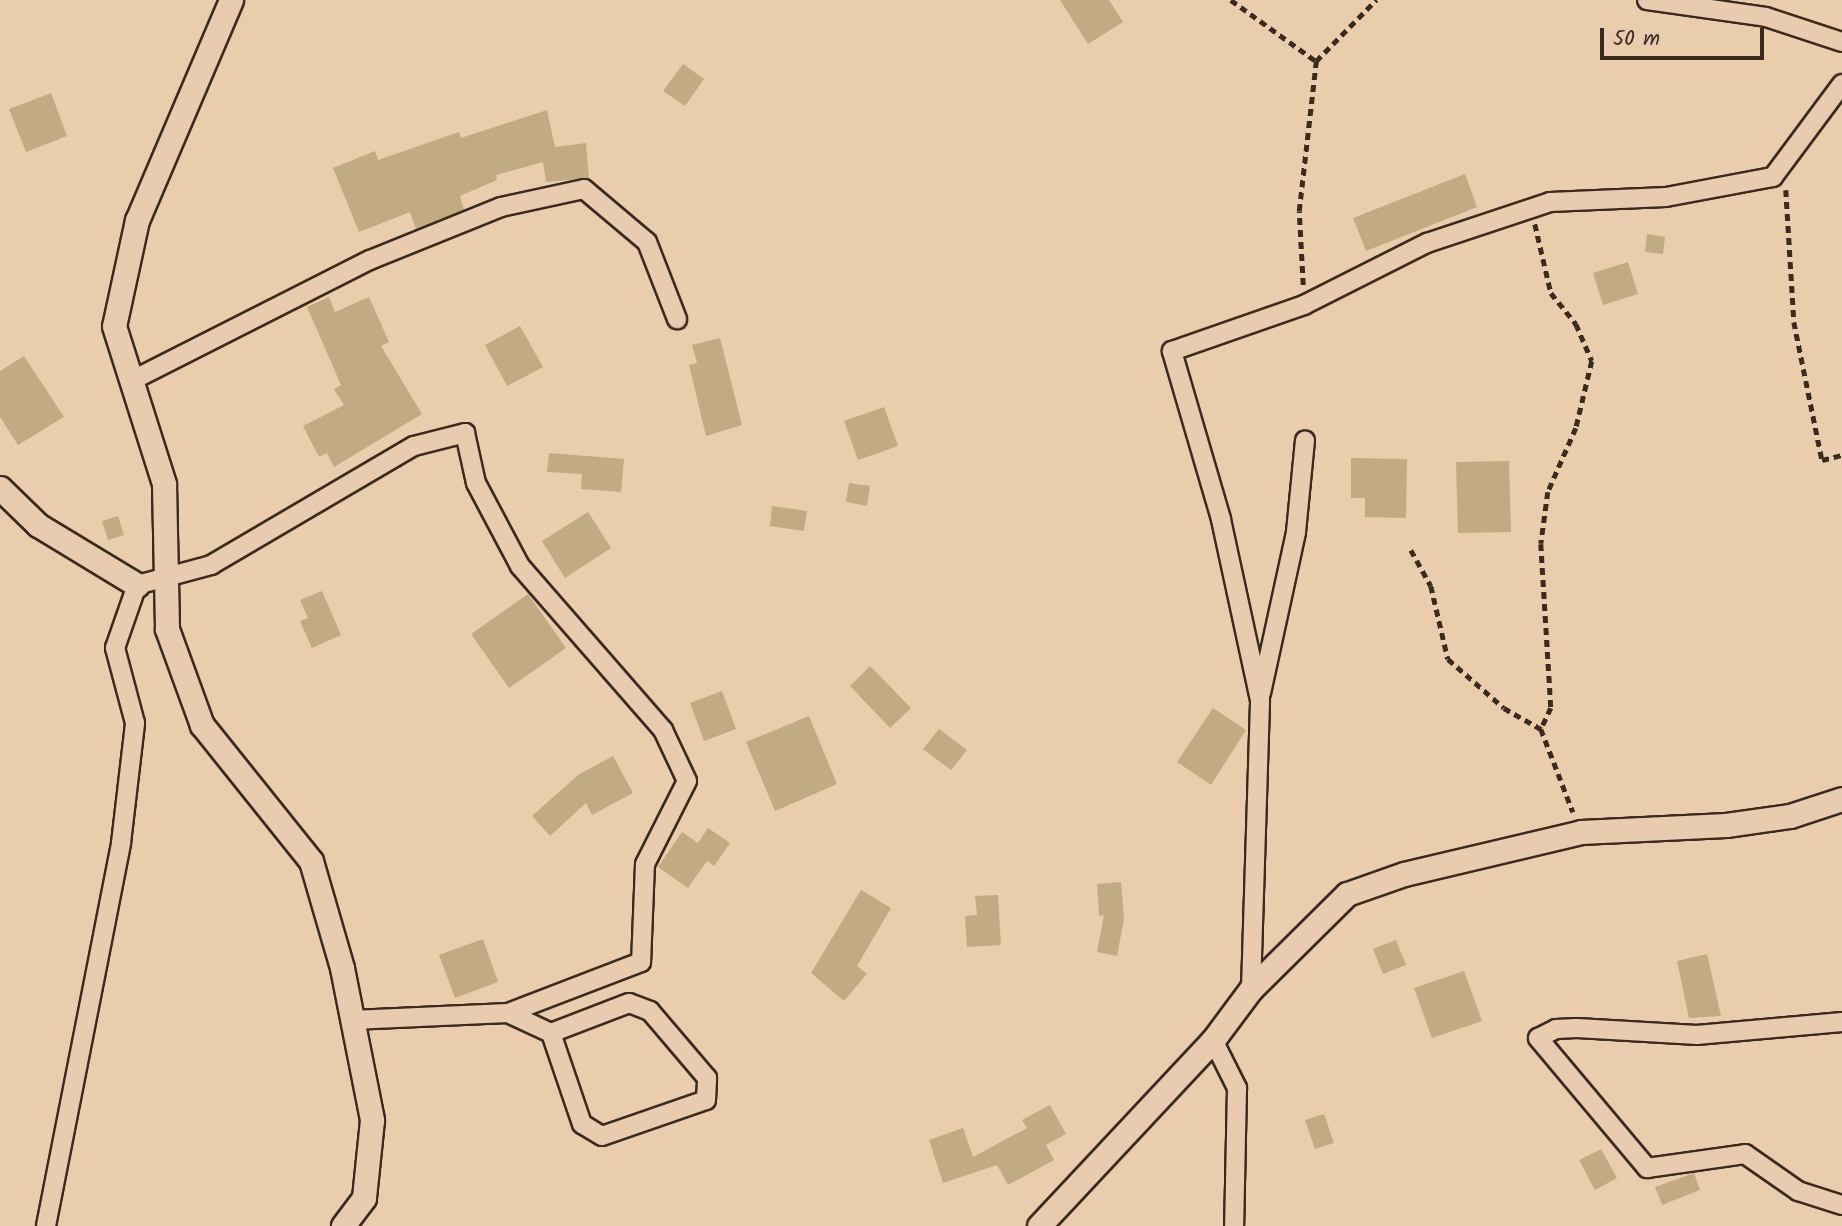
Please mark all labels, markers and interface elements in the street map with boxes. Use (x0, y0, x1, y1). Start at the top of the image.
scale bar (1604, 14, 1769, 58)
text: 50 m (1613, 23, 1660, 56)

